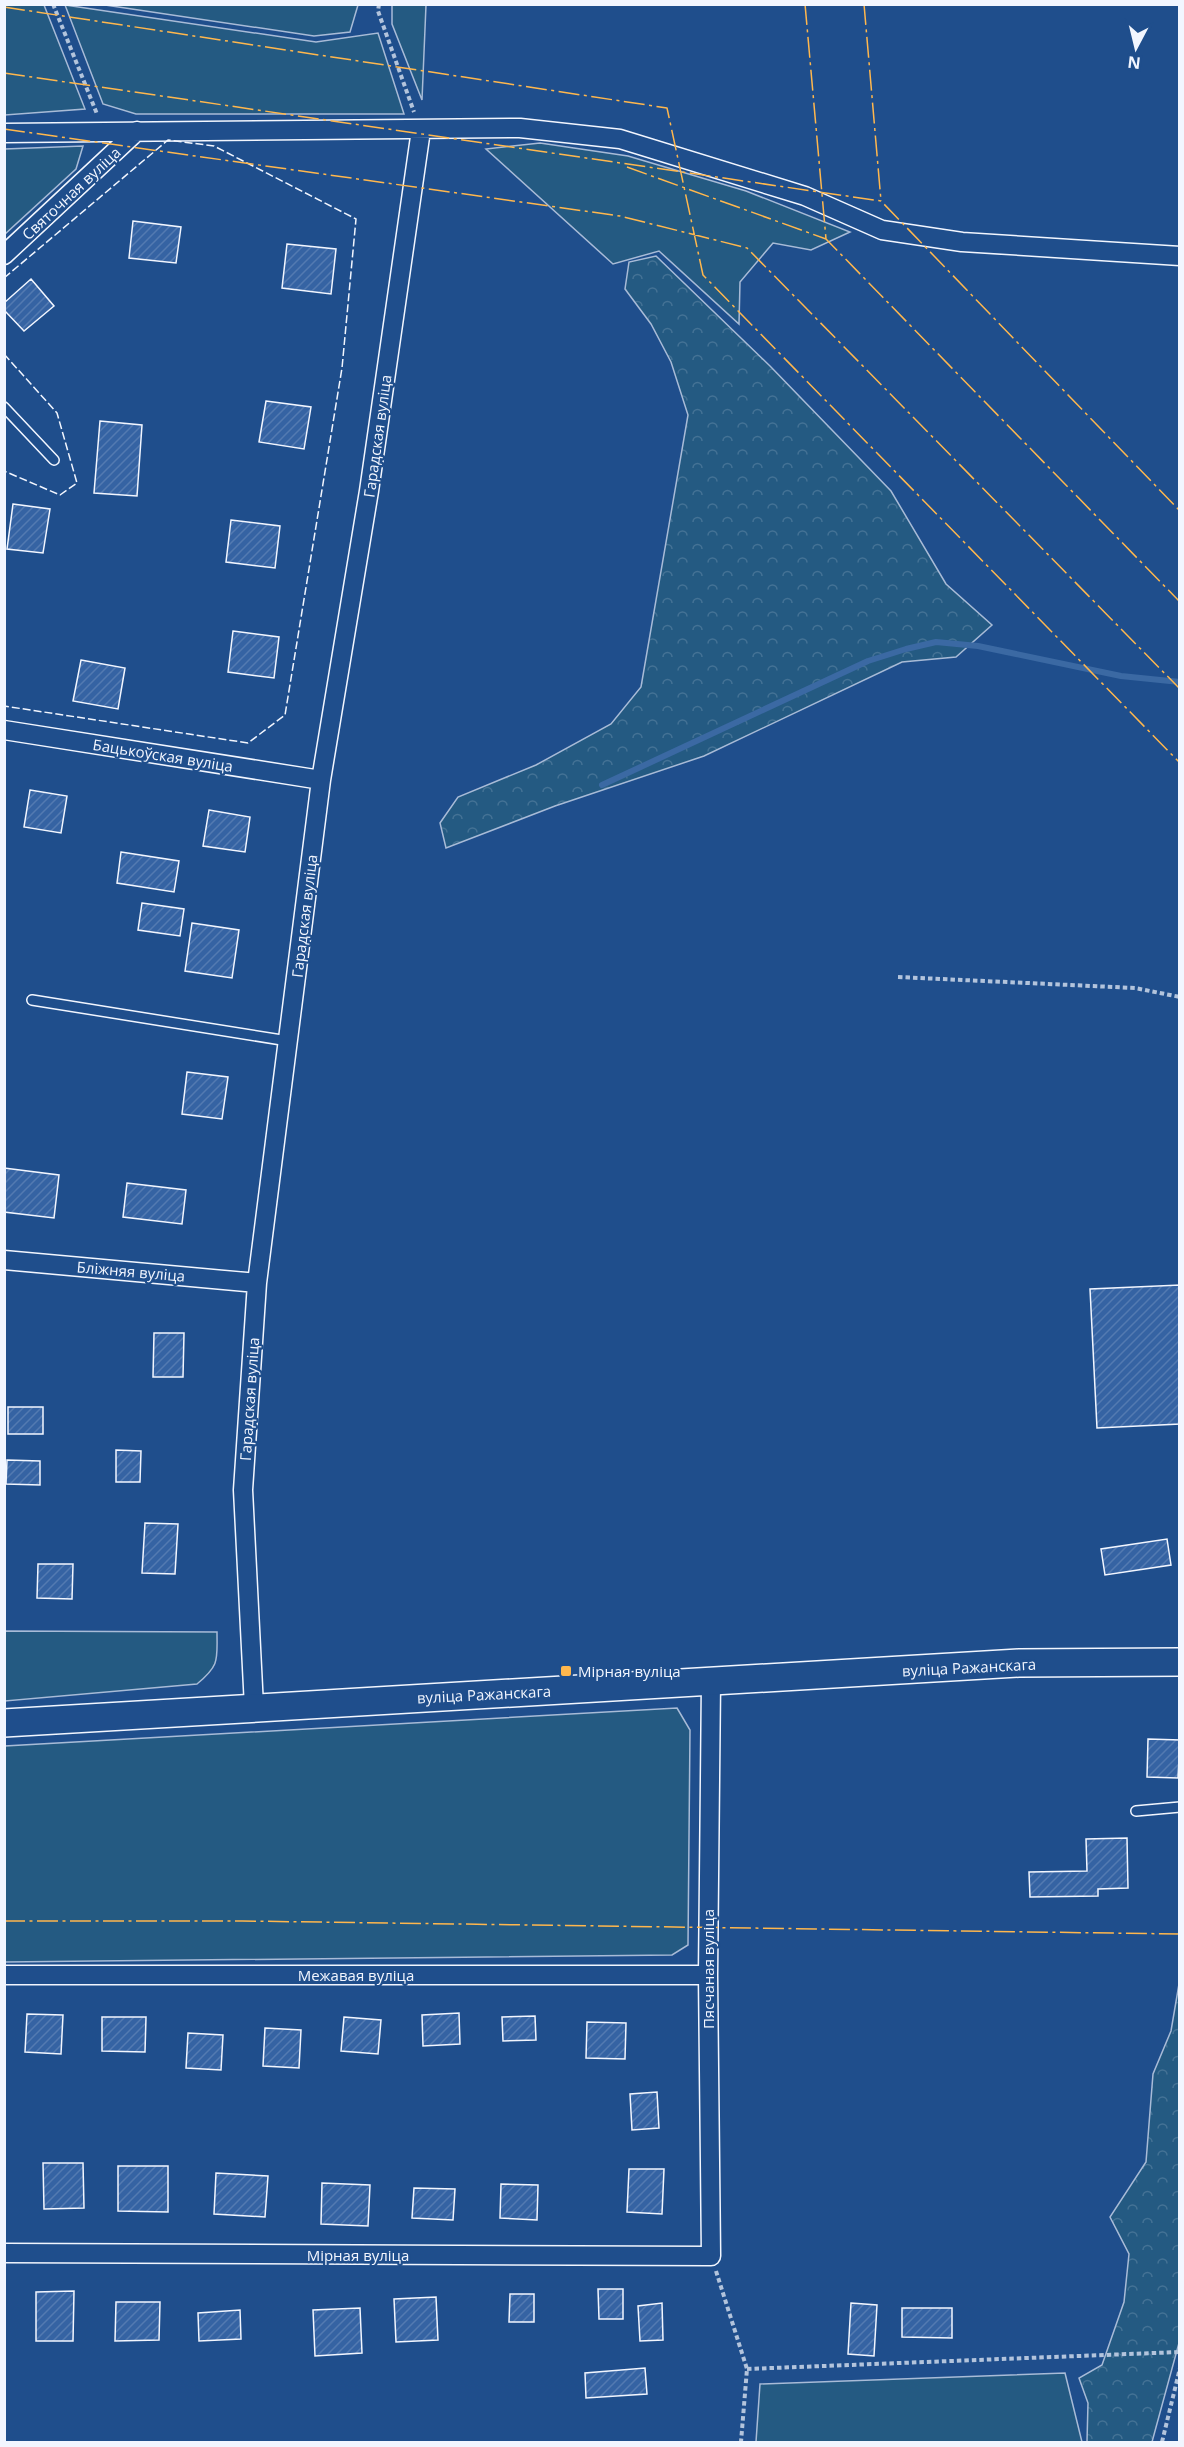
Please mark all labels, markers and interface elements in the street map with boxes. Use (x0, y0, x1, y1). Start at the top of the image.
north arrow (1106, 18, 1166, 78)
text: N (1126, 51, 1142, 75)
street label: Святочная вуліца (17, 142, 125, 244)
street label: Гарадская вуліца (358, 373, 396, 499)
street label: Бацькоўская вуліца (91, 734, 235, 776)
street label: Гарадская вуліца (287, 853, 321, 979)
street label: Бліжняя вуліца (76, 1256, 186, 1286)
street label: Гарадская вуліца (235, 1336, 263, 1462)
street label: вуліца Ражанскага (901, 1653, 1037, 1681)
place label: Мірная вуліца (578, 1661, 681, 1681)
marker: Мірная вуліца (559, 1664, 573, 1678)
street label: вуліца Ражанскага (416, 1680, 552, 1708)
street label: Пясчаная вуліца (698, 1909, 718, 2029)
street label: Межавая вуліца (298, 1965, 414, 1985)
street label: Мірная вуліца (307, 2245, 409, 2265)

